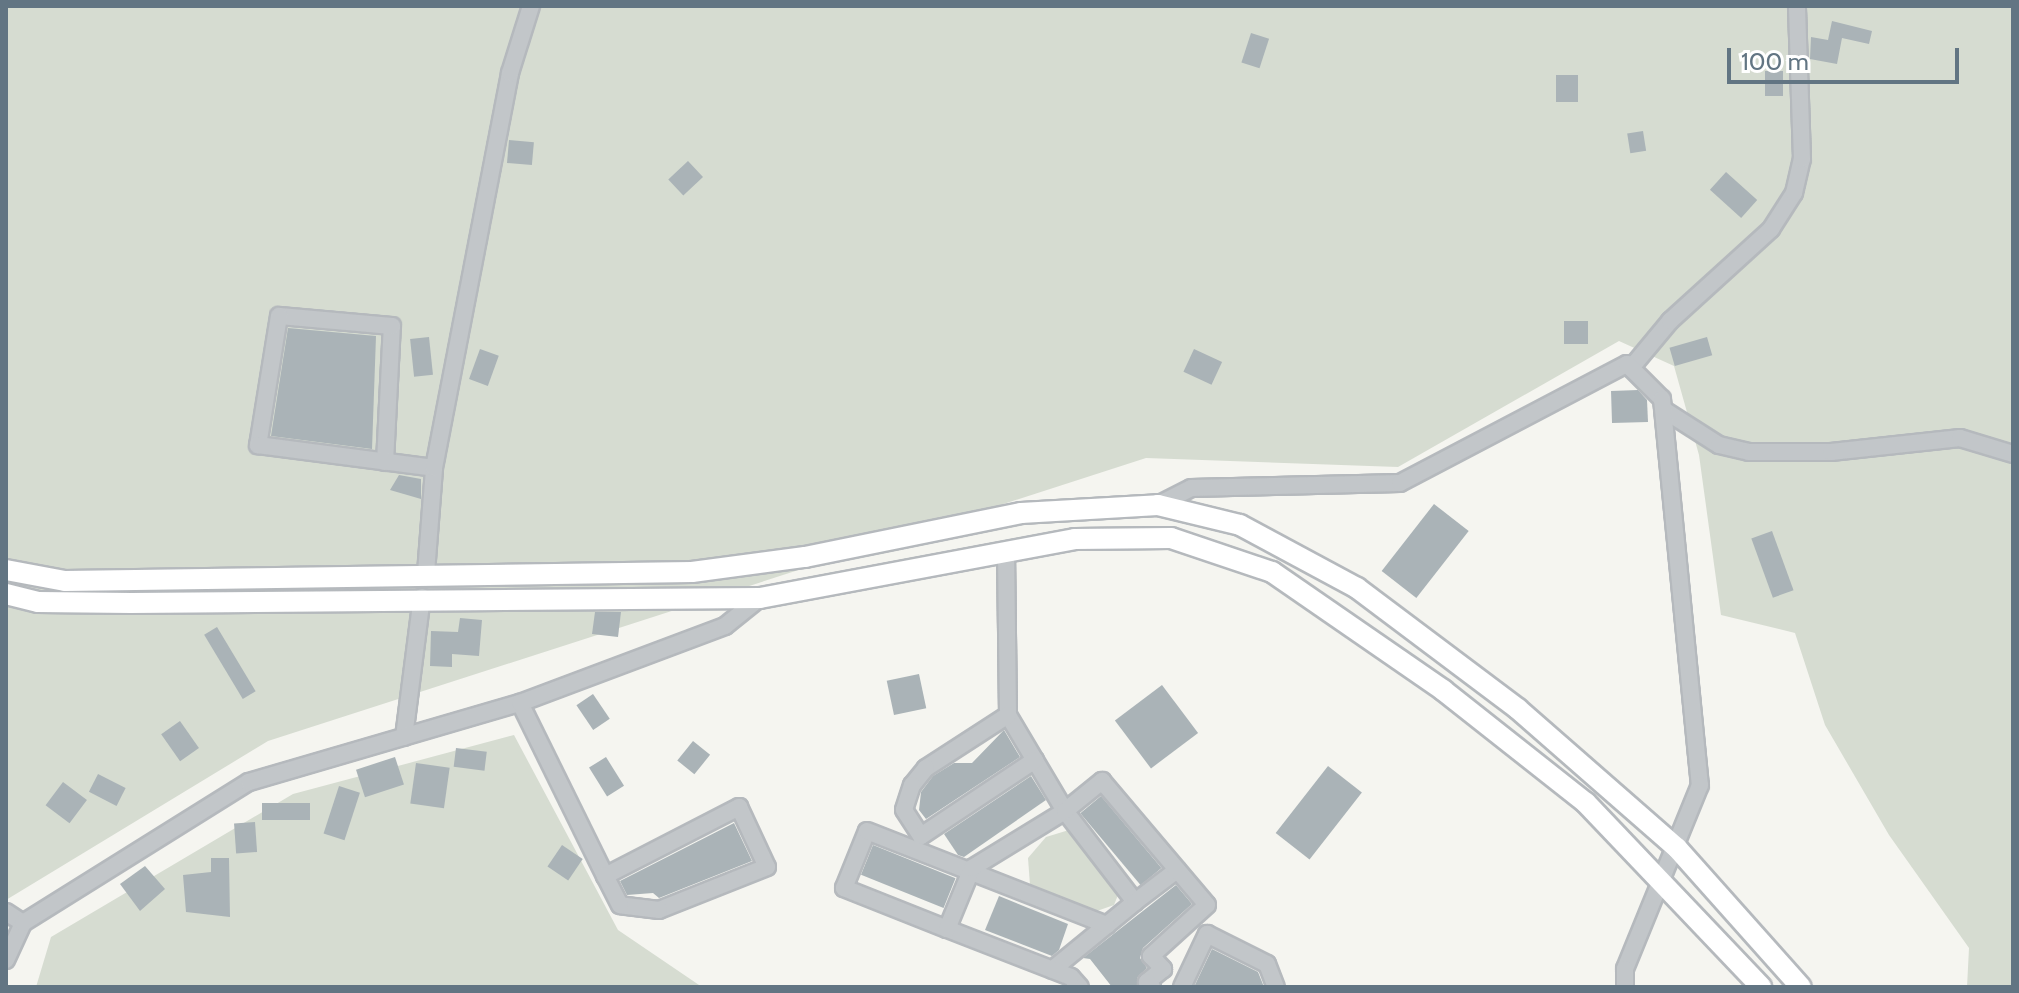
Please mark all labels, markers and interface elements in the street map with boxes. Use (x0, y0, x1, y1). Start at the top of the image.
scale bar (1731, 32, 1963, 82)
text: 100 m (1741, 47, 1809, 76)

